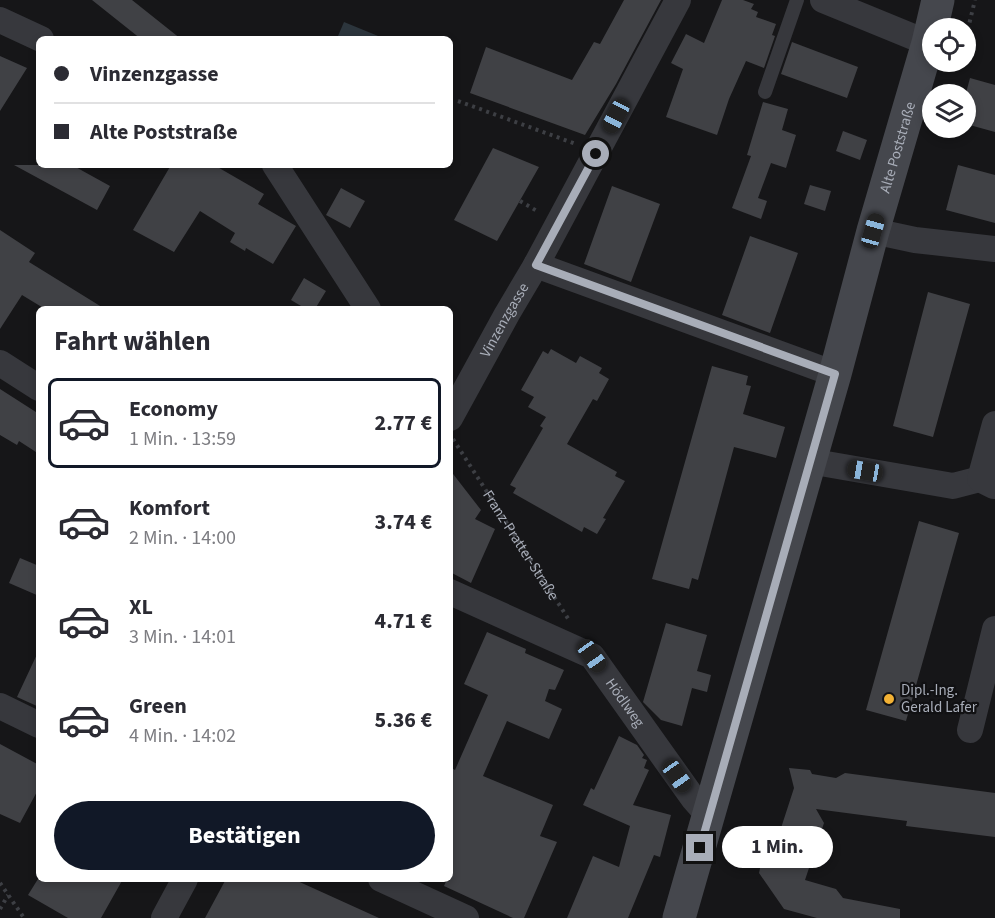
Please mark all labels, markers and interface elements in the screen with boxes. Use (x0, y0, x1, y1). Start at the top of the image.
map controls (922, 18, 976, 138)
button: locate (922, 18, 976, 72)
text: Vinzenzgasse (90, 58, 219, 90)
button: layers (922, 84, 976, 138)
car (600, 96, 632, 136)
street label: Alte Poststraße (874, 99, 921, 195)
text: Alte Poststraße (90, 116, 238, 148)
route start (582, 140, 609, 167)
car (859, 211, 887, 251)
street label: Vinzenzgasse (475, 279, 534, 361)
text: Fahrt wählen (54, 322, 211, 361)
text: Economy (129, 393, 218, 425)
icon: car (57, 396, 111, 450)
text: 2.77 € (375, 407, 432, 439)
text: 1 Min. · 13:59 (129, 425, 236, 453)
car (846, 459, 884, 483)
street label: Franz-Pratter-Straße (478, 486, 564, 604)
text: Komfort (129, 492, 210, 524)
icon: car (57, 495, 111, 549)
text: 3.74 € (375, 506, 432, 538)
text: 2 Min. · 14:00 (129, 524, 236, 552)
text: XL (129, 591, 153, 623)
icon: car (57, 594, 111, 648)
text: 4.71 € (375, 605, 432, 637)
text: 3 Min. · 14:01 (129, 623, 236, 651)
car (574, 636, 610, 676)
street label: Hödlweg (600, 674, 650, 732)
place label: Dipl.-Ing. Gerald Lafer (901, 680, 978, 718)
text: Green (129, 690, 187, 722)
marker: Dipl.-Ing. Gerald Lafer (882, 692, 896, 706)
icon: car (57, 693, 111, 747)
text: 5.36 € (375, 704, 432, 736)
text: 4 Min. · 14:02 (129, 722, 236, 750)
car (659, 756, 695, 796)
button: Bestätigen (54, 801, 435, 870)
callout: 1 Min. (721, 827, 832, 869)
text: 1 Min. (751, 833, 804, 861)
route end (686, 834, 713, 861)

